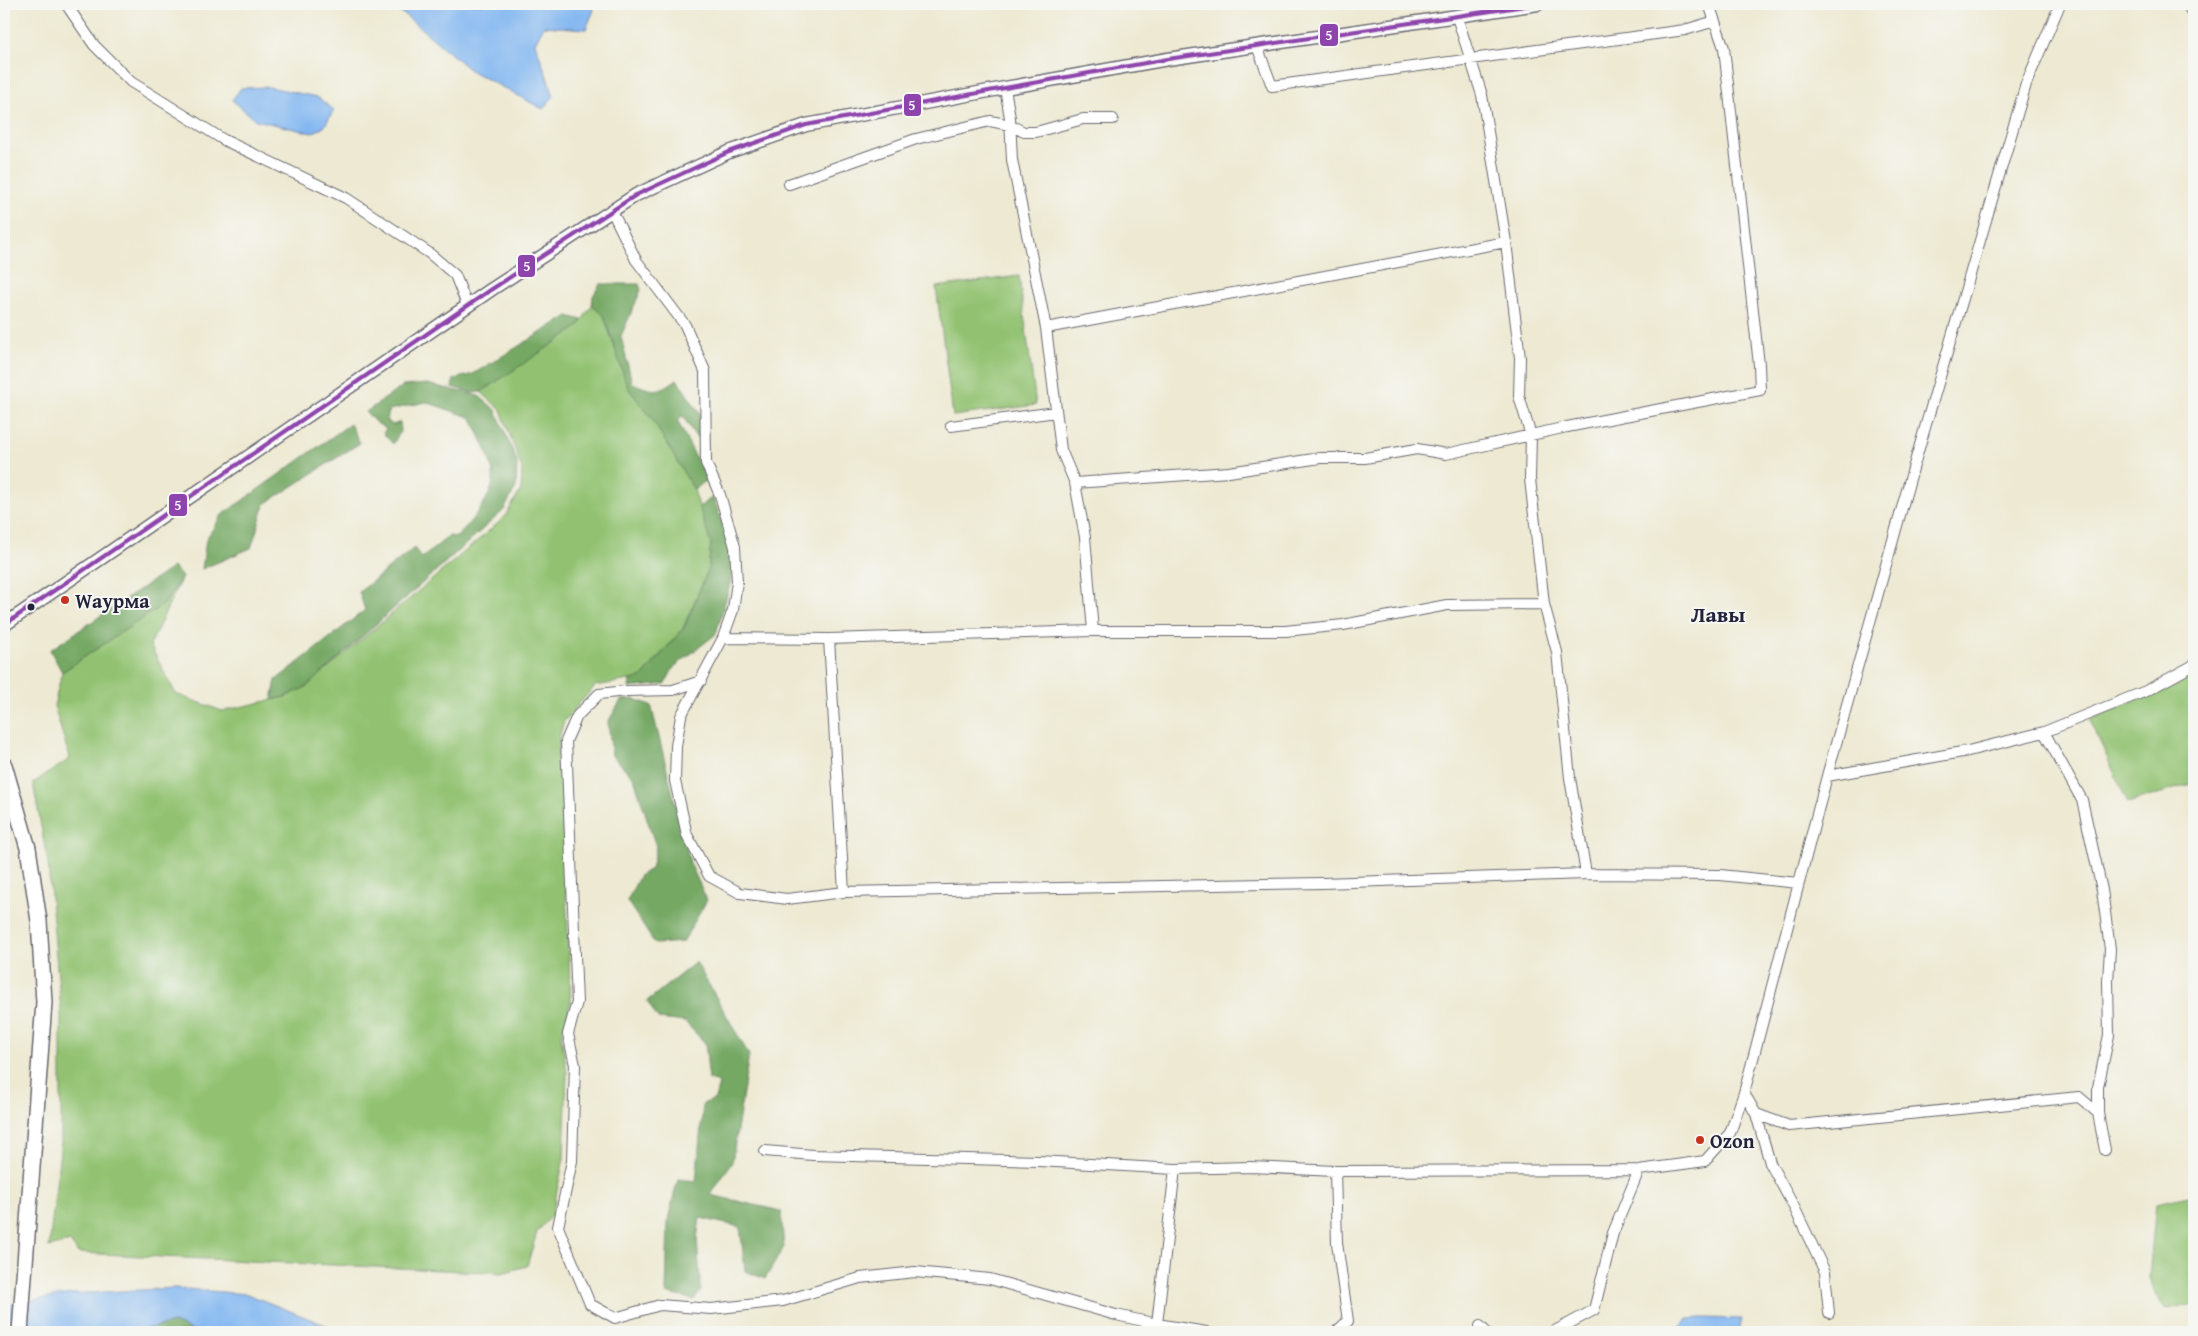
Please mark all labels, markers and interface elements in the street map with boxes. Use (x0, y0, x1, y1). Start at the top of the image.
line badge: 5 (1319, 23, 1339, 47)
text: 5 (1325, 25, 1333, 45)
line badge: 5 (903, 93, 922, 117)
text: 5 (908, 95, 916, 115)
line badge: 5 (517, 254, 536, 278)
text: 5 (523, 256, 531, 276)
line badge: 5 (168, 493, 188, 517)
text: 5 (174, 495, 182, 515)
place label: Wаурма (75, 586, 150, 615)
marker: Wаурма (59, 594, 71, 606)
district label: Лавы (1691, 598, 1745, 630)
unlabelled marker (26, 602, 36, 612)
place label: Ozon (1710, 1126, 1755, 1155)
marker: Ozon (1694, 1134, 1706, 1146)

